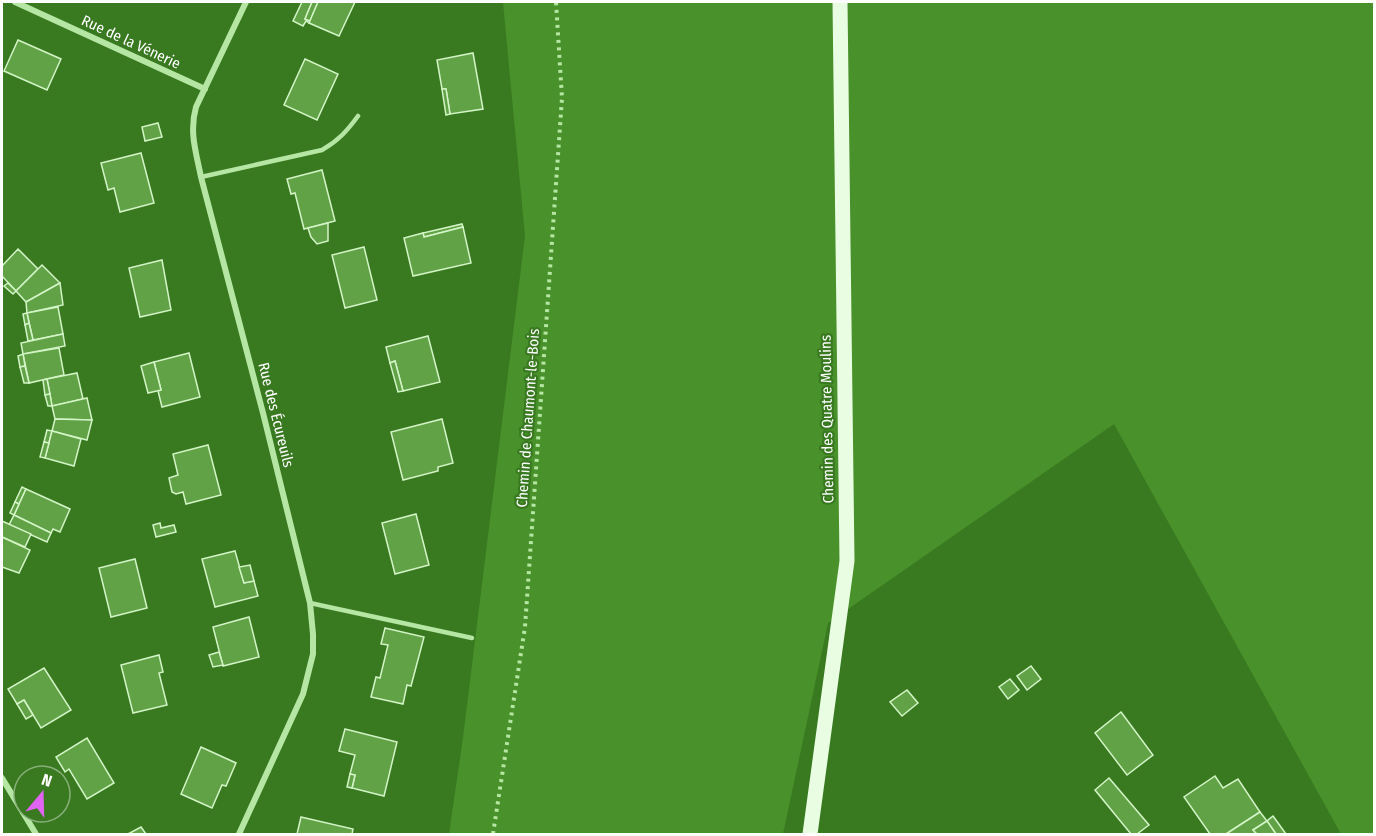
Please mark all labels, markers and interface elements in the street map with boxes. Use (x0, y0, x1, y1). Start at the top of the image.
street label: Rue de la Vénerie (79, 11, 183, 73)
street label: Chemin de Chaumont-le-Bois (513, 328, 543, 508)
street label: Chemin des Quatre Moulins (817, 335, 837, 503)
street label: Rue des Écureuils (254, 361, 298, 469)
north arrow (12, 764, 72, 824)
text: N (39, 770, 54, 791)

